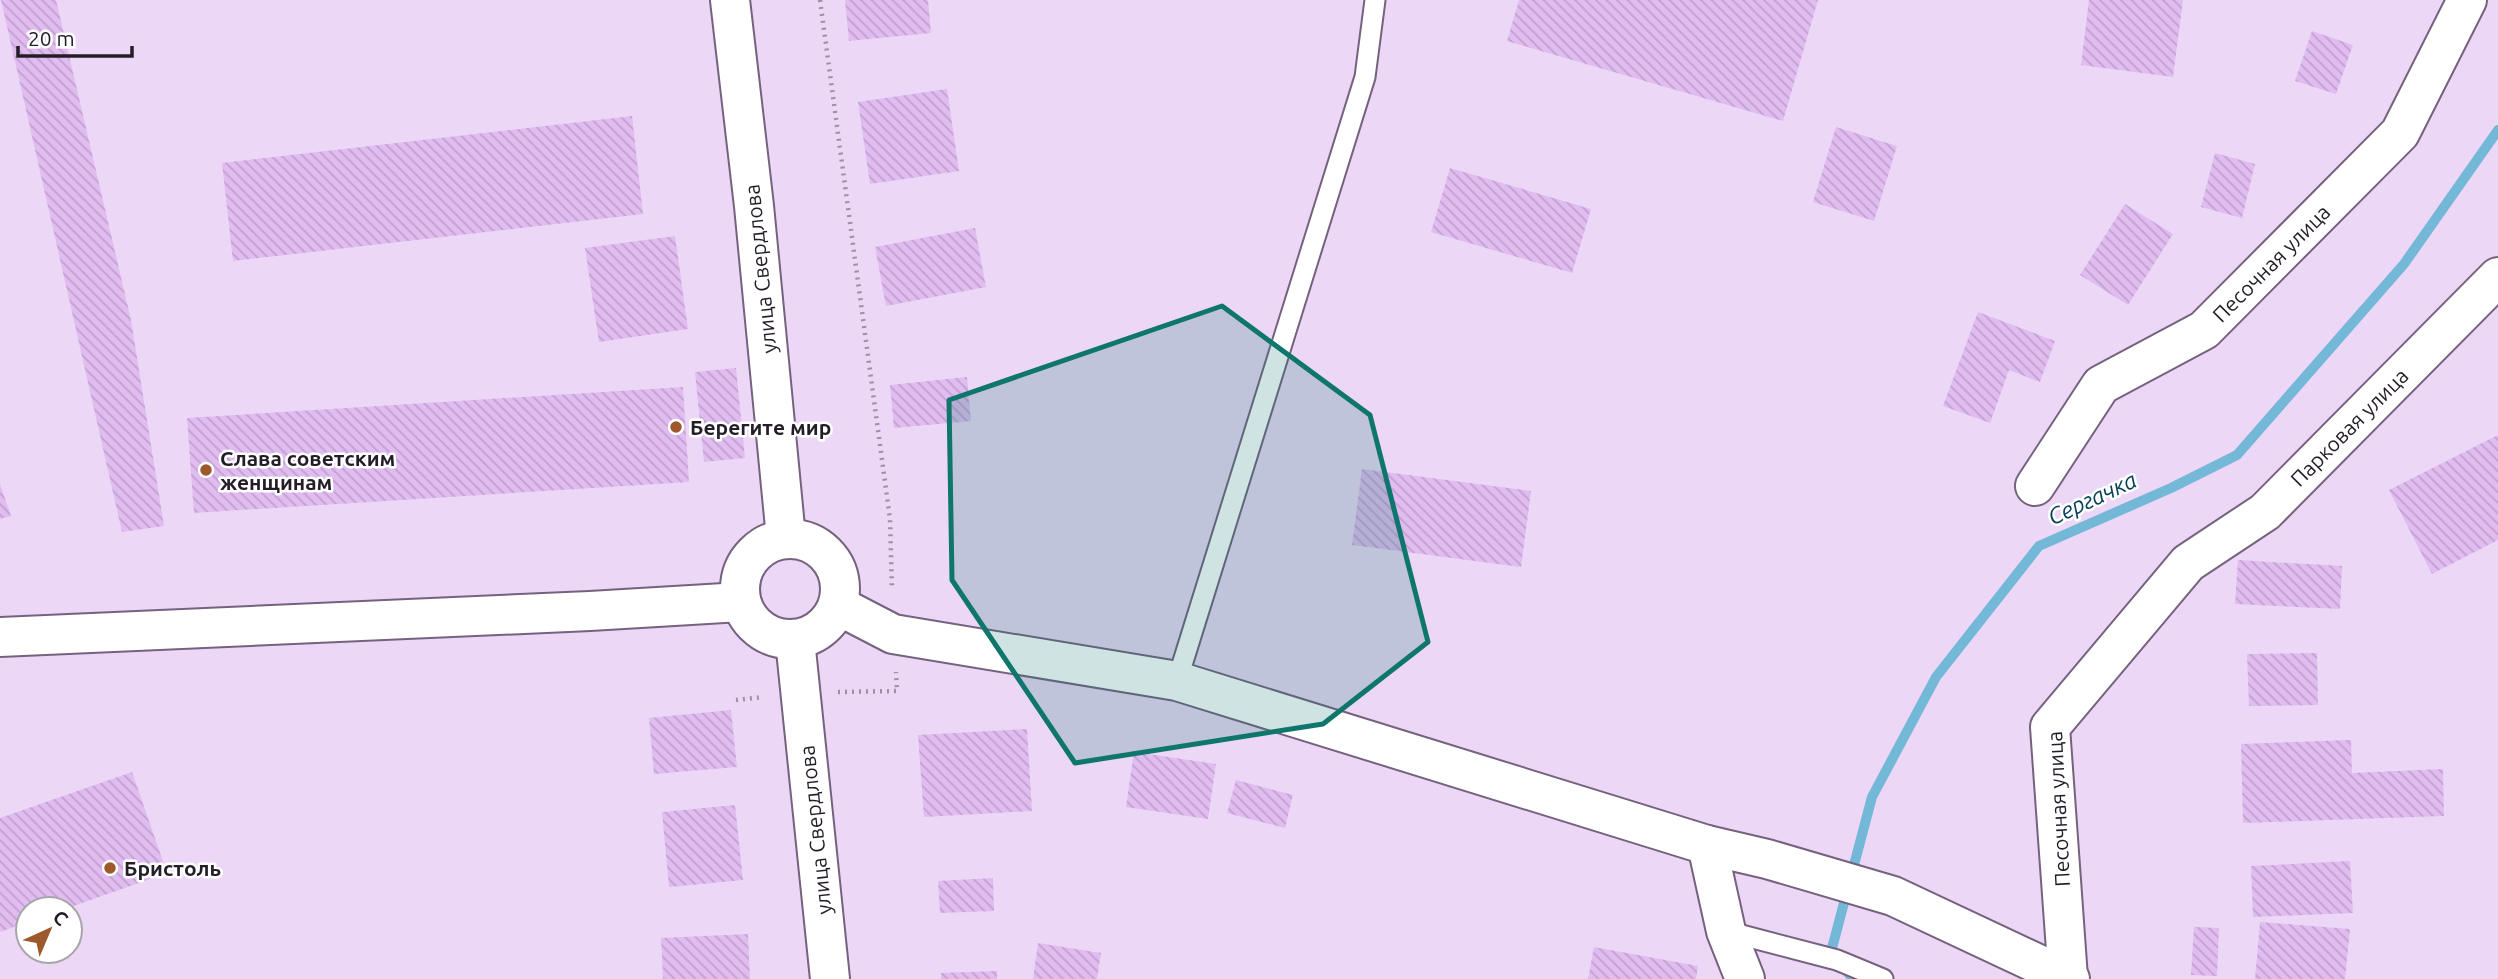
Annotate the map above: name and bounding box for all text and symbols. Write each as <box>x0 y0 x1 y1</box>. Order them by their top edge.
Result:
scale bar <box>18 14 131 58</box>
text: 20 m <box>28 26 75 50</box>
street label: улица Свердлова <box>739 183 781 355</box>
street label: Песочная улица <box>2207 199 2335 327</box>
street label: Парковая улица <box>2285 363 2413 491</box>
place label: Берегите мир <box>690 415 831 439</box>
marker: Берегите мир <box>668 419 684 435</box>
place label: Слава советским женщинам <box>220 446 395 494</box>
marker: Слава советским женщинам <box>198 462 214 478</box>
water label: Сергачка <box>2044 467 2140 529</box>
street label: Песочная улица <box>2042 731 2074 887</box>
street label: улица Свердлова <box>794 744 836 916</box>
place label: Бристоль <box>124 856 221 880</box>
marker: Бристоль <box>102 860 118 876</box>
north arrow <box>14 895 84 965</box>
text: С <box>49 906 73 930</box>

